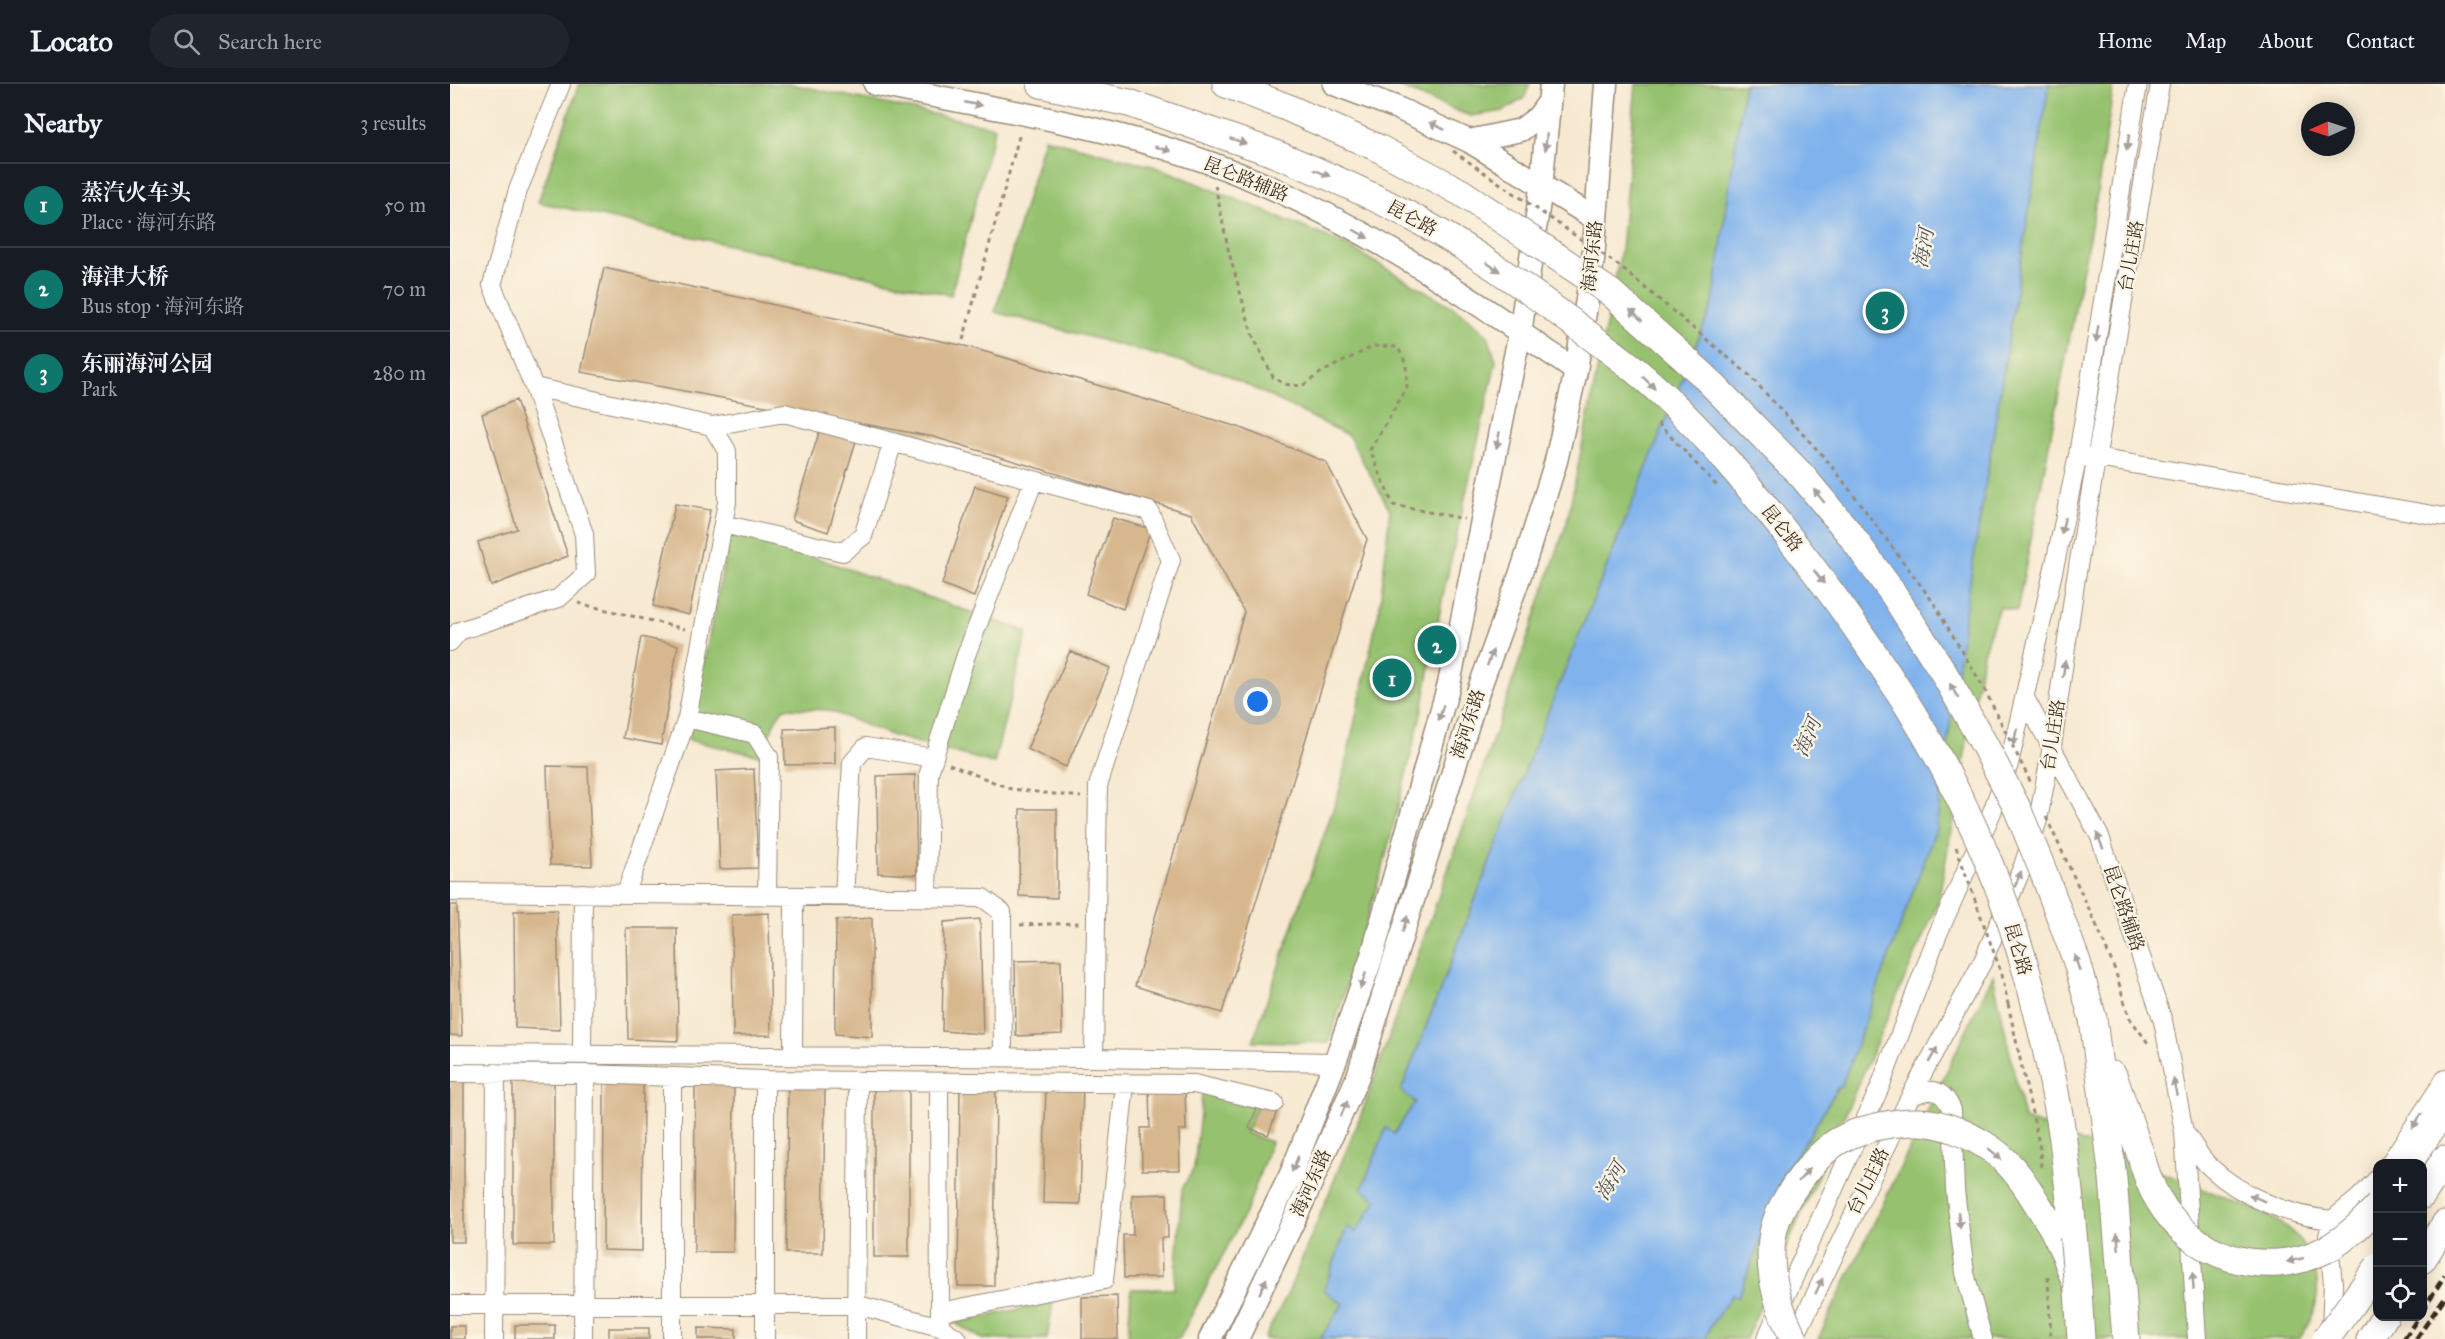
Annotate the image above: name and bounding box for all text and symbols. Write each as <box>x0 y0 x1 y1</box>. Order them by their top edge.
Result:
search box <box>149 14 569 68</box>
text: Locato <box>30 24 113 59</box>
icon: search <box>170 25 203 58</box>
text: Search here <box>218 28 322 55</box>
text: Home <box>2097 28 2152 54</box>
text: Map <box>2185 28 2226 54</box>
text: About <box>2259 28 2313 54</box>
text: Contact <box>2346 28 2415 54</box>
one-way arrow <box>964 100 983 109</box>
north arrow <box>2301 102 2355 156</box>
text: Nearby <box>24 107 102 139</box>
text: 3 results <box>360 111 426 135</box>
one-way arrow <box>1427 121 1445 131</box>
one-way arrow <box>2124 132 2133 151</box>
one-way arrow <box>1541 133 1551 152</box>
one-way arrow <box>1229 137 1247 147</box>
one-way arrow <box>1154 145 1172 154</box>
street label: 昆仑路辅路 <box>1200 152 1292 206</box>
one-way arrow <box>1314 168 1332 178</box>
text: 蒸汽火车头 <box>81 179 191 206</box>
text: 1 <box>40 193 47 217</box>
text: 50 m <box>384 193 426 217</box>
street label: 昆仑路 <box>1383 195 1441 241</box>
text: Place · 海河东路 <box>81 210 216 234</box>
street label: 海河东路 <box>1577 219 1607 293</box>
street label: 台儿庄路 <box>2114 219 2148 293</box>
water label: 海河 <box>1908 223 1939 270</box>
one-way arrow <box>1353 229 1369 240</box>
one-way arrow <box>1484 261 1500 273</box>
text: 海津大桥 <box>81 263 169 290</box>
text: 2 <box>39 277 48 301</box>
text: 70 m <box>383 277 426 301</box>
pin: 3 <box>1866 288 1904 334</box>
text: Bus stop · 海河东路 <box>81 294 244 318</box>
one-way arrow <box>1629 309 1644 322</box>
one-way arrow <box>2092 325 2101 344</box>
text: 东丽海河公园 <box>81 350 213 377</box>
text: 3 <box>40 361 48 385</box>
text: 280 m <box>373 361 426 385</box>
one-way arrow <box>1642 376 1657 390</box>
text: Park <box>81 377 117 401</box>
one-way arrow <box>1493 431 1502 450</box>
one-way arrow <box>1812 488 1825 504</box>
street label: 昆仑路 <box>1757 500 1807 556</box>
one-way arrow <box>2058 517 2068 536</box>
one-way arrow <box>1813 569 1825 584</box>
pin: 2 <box>1418 622 1456 668</box>
one-way arrow <box>1485 649 1495 667</box>
pin: 1 <box>1372 656 1412 700</box>
one-way arrow <box>2059 659 2068 678</box>
one-way arrow <box>1948 683 1959 699</box>
street label: 海河东路 <box>1446 686 1490 762</box>
your location <box>1243 687 1272 716</box>
street label: 台儿庄路 <box>2037 698 2069 772</box>
one-way arrow <box>1436 704 1445 722</box>
water label: 海河 <box>1788 711 1827 760</box>
one-way arrow <box>2010 728 2020 746</box>
one-way arrow <box>2095 831 2105 849</box>
street label: 昆仑路辅路 <box>2099 862 2149 954</box>
one-way arrow <box>2014 870 2023 888</box>
one-way arrow <box>1401 915 1410 933</box>
street label: 昆仑路 <box>2000 920 2036 978</box>
one-way arrow <box>2072 954 2082 972</box>
one-way arrow <box>1358 972 1368 990</box>
one-way arrow <box>1928 1046 1938 1063</box>
one-way arrow <box>2170 1077 2179 1096</box>
one-way arrow <box>1339 1100 1349 1118</box>
one-way arrow <box>2412 1113 2423 1129</box>
street label: 台儿庄路 <box>1842 1144 1894 1218</box>
street label: 海河东路 <box>1286 1146 1336 1220</box>
one-way arrow <box>1987 1147 2003 1160</box>
one-way arrow <box>1290 1155 1300 1173</box>
water label: 海河 <box>1589 1155 1632 1204</box>
map controls <box>2373 1159 2427 1321</box>
button: + <box>2373 1159 2427 1213</box>
one-way arrow <box>1797 1168 1810 1183</box>
one-way arrow <box>2248 1193 2265 1202</box>
one-way arrow <box>1954 1210 1963 1229</box>
button: − <box>2373 1213 2427 1267</box>
one-way arrow <box>2114 1231 2123 1250</box>
one-way arrow <box>2286 1256 2305 1266</box>
button: locate <box>2373 1267 2427 1321</box>
one-way arrow <box>2189 1271 2198 1290</box>
one-way arrow <box>1815 1277 1824 1294</box>
one-way arrow <box>1258 1278 1267 1295</box>

